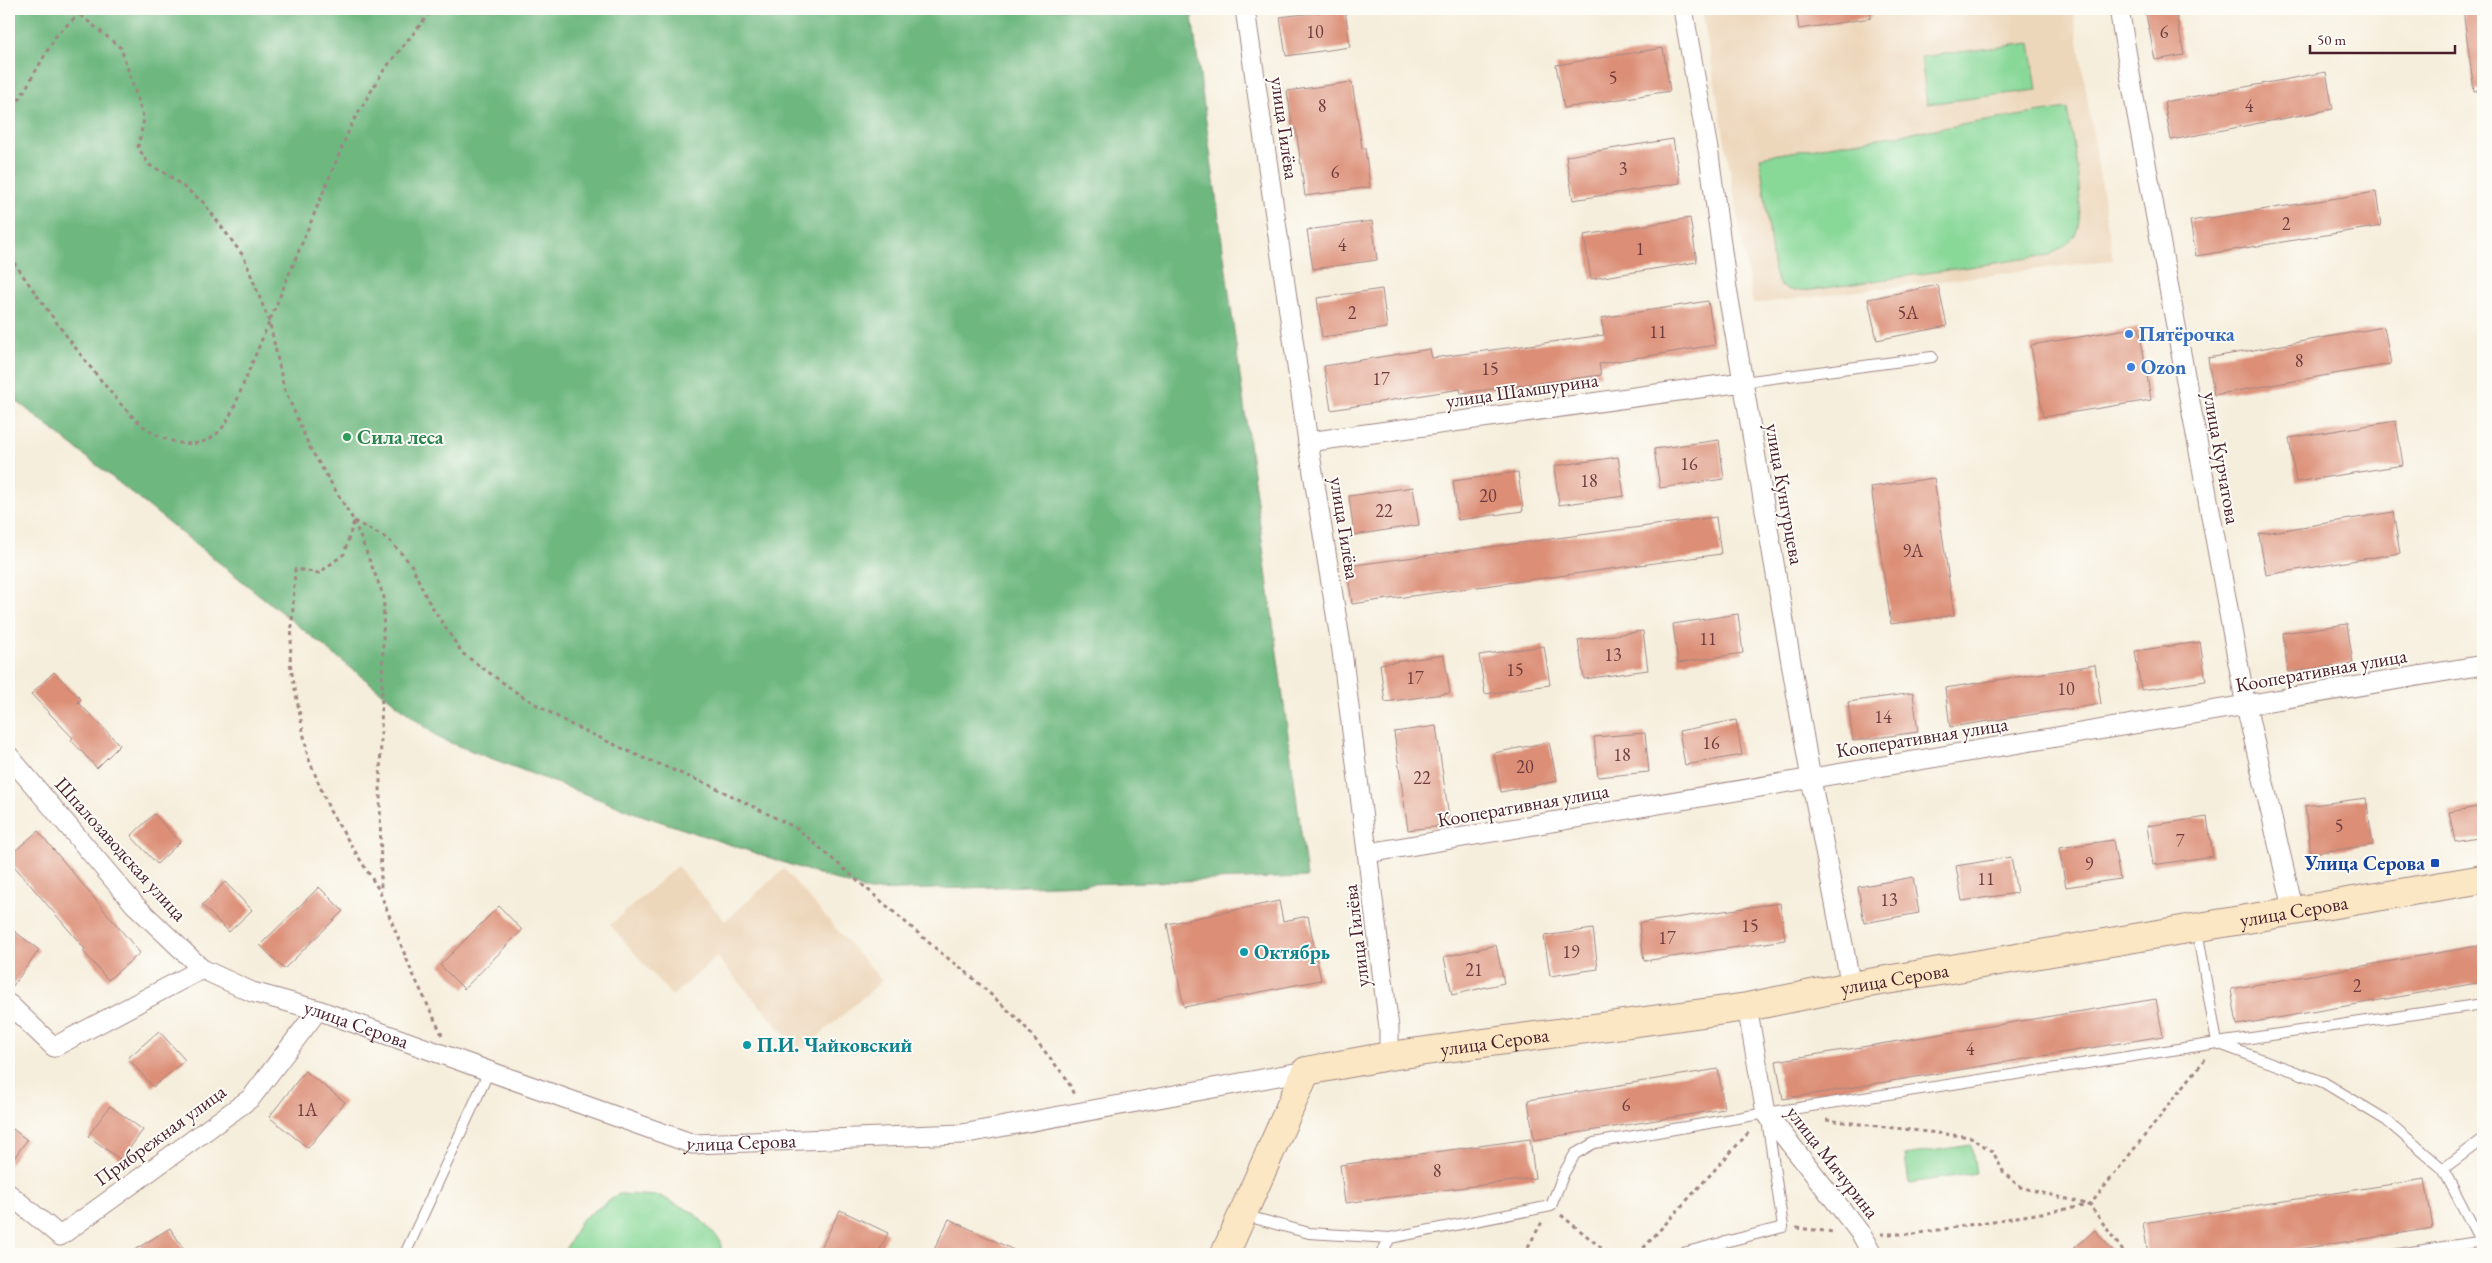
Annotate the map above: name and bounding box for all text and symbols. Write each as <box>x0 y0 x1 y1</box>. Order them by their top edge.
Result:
house number: 10 <box>1306 20 1324 43</box>
house number: 6 <box>2160 20 2169 43</box>
scale bar <box>2310 22 2454 54</box>
text: 50 m <box>2317 30 2346 49</box>
house number: 5 <box>1609 66 1617 89</box>
street label: улица Гилёва <box>1265 75 1305 181</box>
house number: 8 <box>1318 94 1326 117</box>
house number: 4 <box>2245 94 2254 117</box>
house number: 3 <box>1619 157 1627 180</box>
house number: 6 <box>1331 160 1340 183</box>
house number: 2 <box>2282 212 2291 235</box>
house number: 4 <box>1338 233 1347 256</box>
house number: 1 <box>1636 237 1644 260</box>
house number: 2 <box>1348 301 1357 324</box>
house number: 5А <box>1897 301 1919 324</box>
house number: 11 <box>1649 320 1667 343</box>
place label: Пятёрочка <box>2139 321 2235 347</box>
marker: Пятёрочка <box>2123 328 2135 340</box>
house number: 8 <box>2295 349 2303 372</box>
place label: Ozon <box>2141 354 2186 380</box>
house number: 15 <box>1481 357 1499 380</box>
marker: Ozon <box>2125 361 2137 373</box>
street label: улица Шамшурина <box>1444 366 1600 414</box>
house number: 17 <box>1372 367 1390 390</box>
street label: улица Курчатова <box>2198 390 2246 526</box>
street label: улица Кунгурцева <box>1760 421 1810 567</box>
place label: Сила леса <box>357 424 444 450</box>
marker: Сила леса <box>341 431 353 443</box>
house number: 16 <box>1680 452 1698 475</box>
house number: 18 <box>1580 469 1598 492</box>
street label: улица Гилёва <box>1324 475 1366 581</box>
house number: 20 <box>1479 484 1497 507</box>
house number: 22 <box>1375 499 1393 522</box>
house number: 9А <box>1902 539 1924 562</box>
house number: 11 <box>1699 627 1717 650</box>
street label: Кооперативная улица <box>2233 642 2409 698</box>
house number: 13 <box>1604 643 1622 666</box>
house number: 15 <box>1506 658 1524 681</box>
house number: 17 <box>1406 666 1424 689</box>
house number: 10 <box>2057 677 2075 700</box>
house number: 14 <box>1874 705 1892 728</box>
street label: Кооперативная улица <box>1834 711 2010 763</box>
house number: 16 <box>1702 731 1720 754</box>
house number: 18 <box>1613 743 1631 766</box>
house number: 20 <box>1516 755 1534 778</box>
house number: 22 <box>1413 766 1431 789</box>
street label: Шпалозаводская улица <box>49 771 193 927</box>
street label: Кооперативная улица <box>1435 777 1611 833</box>
house number: 5 <box>2335 814 2343 837</box>
house number: 7 <box>2176 829 2185 852</box>
place label: Улица Серова <box>2304 850 2425 876</box>
house number: 9 <box>2085 852 2094 875</box>
marker: Улица Серова <box>2429 857 2441 869</box>
house number: 11 <box>1977 867 1995 890</box>
street label: улица Гилёва <box>1337 883 1375 989</box>
house number: 13 <box>1880 888 1898 911</box>
street label: улица Серова <box>2238 889 2350 933</box>
house number: 15 <box>1741 914 1759 937</box>
house number: 17 <box>1658 926 1676 949</box>
place label: Октябрь <box>1254 939 1330 965</box>
house number: 19 <box>1562 940 1580 963</box>
marker: Октябрь <box>1238 946 1250 958</box>
street label: улица Серова <box>1838 957 1951 1001</box>
house number: 21 <box>1465 958 1483 981</box>
house number: 2 <box>2353 974 2362 997</box>
street label: улица Серова <box>301 994 412 1054</box>
street label: улица Серова <box>1439 1021 1551 1062</box>
place label: П.И. Чайковский <box>757 1032 912 1058</box>
house number: 4 <box>1966 1037 1975 1060</box>
marker: П.И. Чайковский <box>741 1039 753 1051</box>
street label: Прибрежная улица <box>89 1078 231 1192</box>
house number: 6 <box>1622 1093 1631 1116</box>
house number: 1А <box>296 1098 318 1121</box>
street label: улица Мичурина <box>1781 1100 1885 1224</box>
street label: улица Серова <box>683 1127 797 1157</box>
house number: 8 <box>1433 1159 1441 1182</box>

